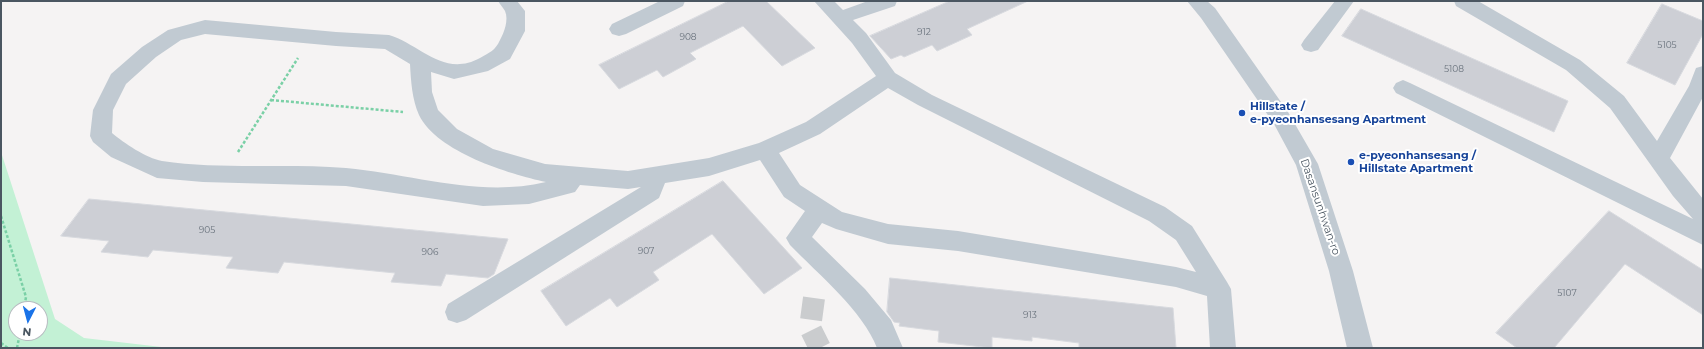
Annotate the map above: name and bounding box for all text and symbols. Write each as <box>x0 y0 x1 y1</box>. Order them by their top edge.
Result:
house number: 912 <box>917 27 931 37</box>
house number: 908 <box>679 32 697 42</box>
house number: 5105 <box>1657 40 1677 50</box>
house number: 5108 <box>1444 64 1464 74</box>
place label: Hillstate / e-pyeonhansesang Apartment <box>1250 100 1426 126</box>
marker: Hillstate / e-pyeonhansesang Apartment <box>1237 108 1247 118</box>
place label: e-pyeonhansesang / Hillstate Apartment <box>1359 149 1476 175</box>
street label: Dasansunhwan-ro <box>1297 157 1343 257</box>
marker: e-pyeonhansesang / Hillstate Apartment <box>1346 157 1356 167</box>
house number: 905 <box>199 225 215 235</box>
house number: 907 <box>638 246 654 256</box>
house number: 906 <box>422 247 438 257</box>
house number: 5107 <box>1557 288 1577 298</box>
north arrow <box>8 301 48 341</box>
house number: 913 <box>1023 310 1037 320</box>
text: N <box>22 325 32 339</box>

